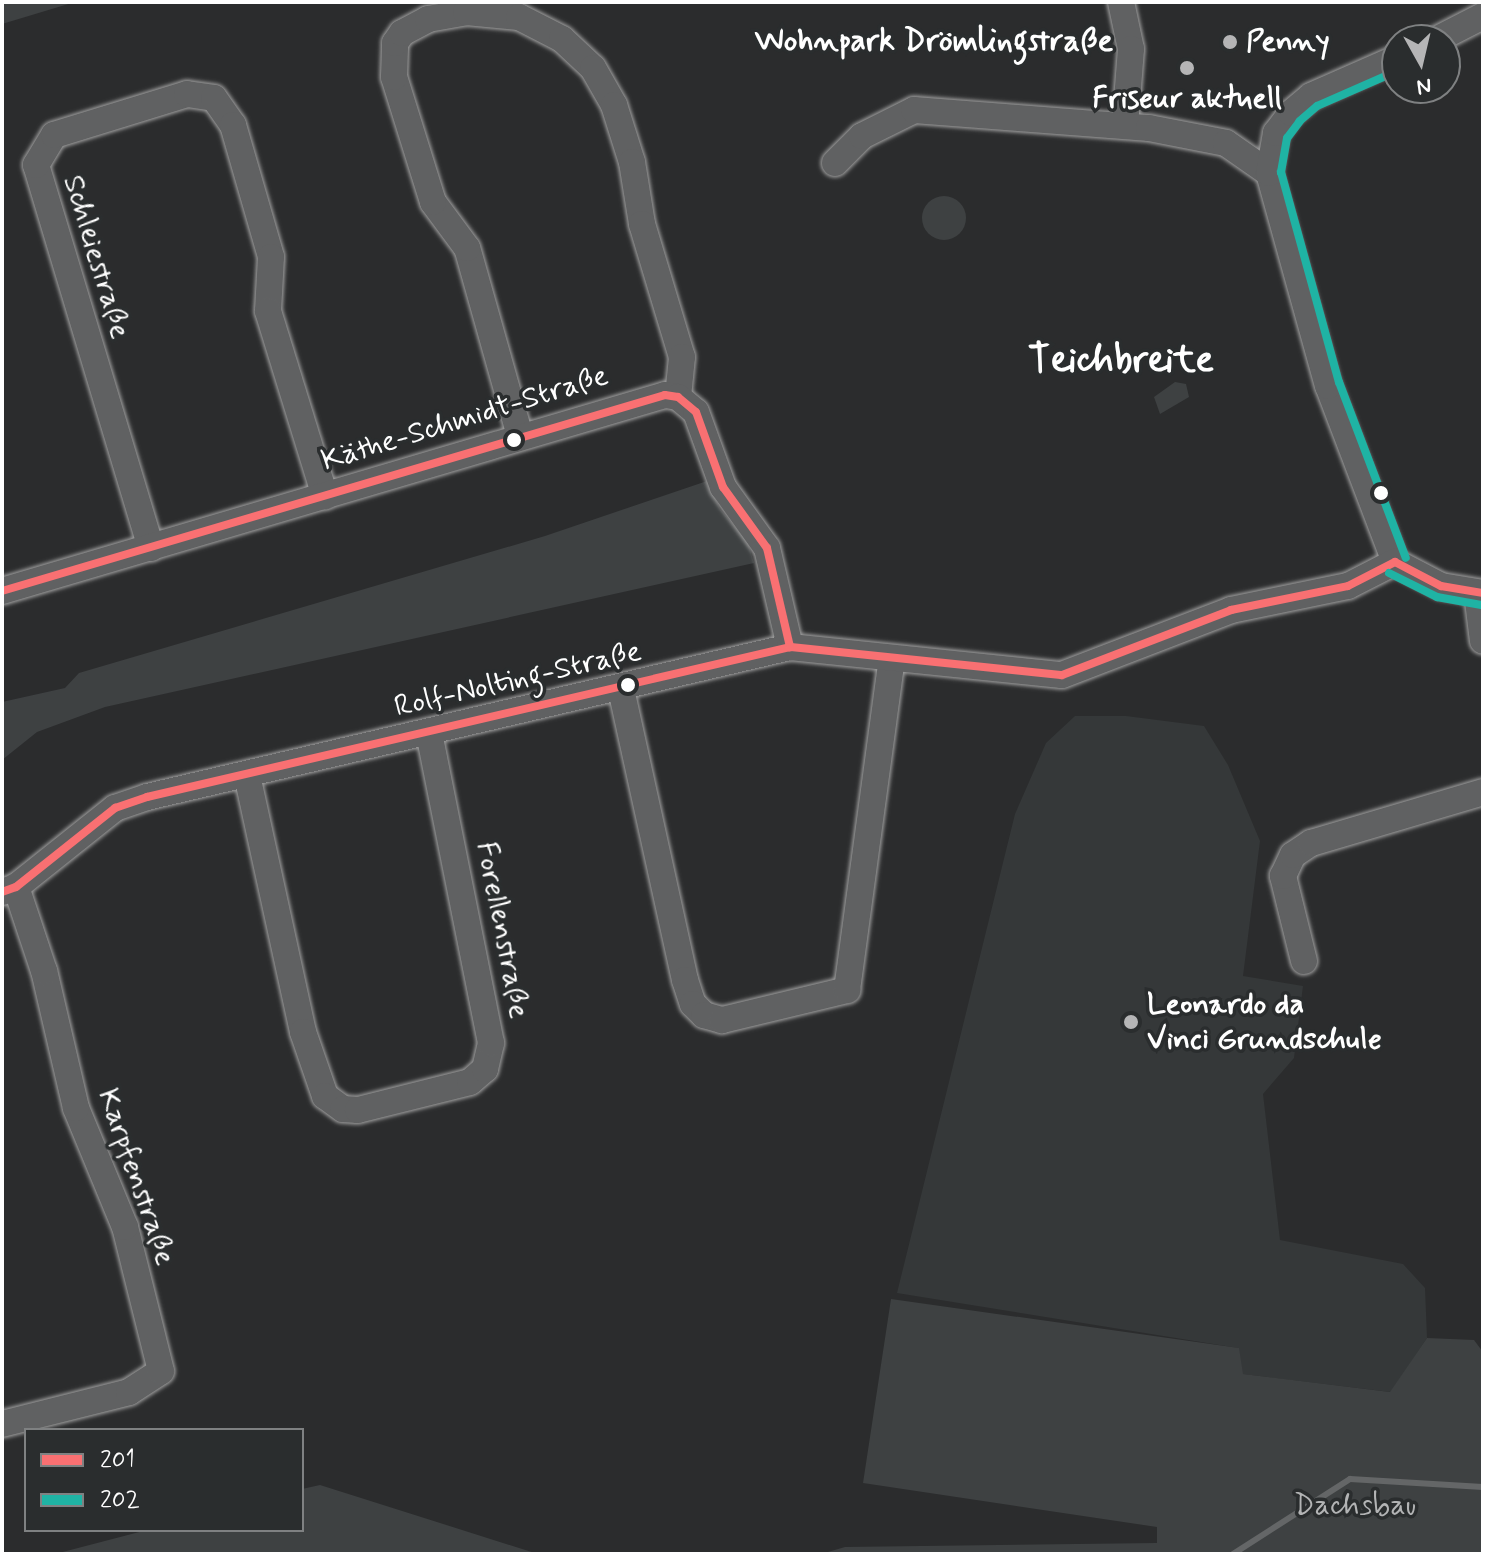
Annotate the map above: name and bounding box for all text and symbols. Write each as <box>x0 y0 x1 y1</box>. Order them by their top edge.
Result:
district label: Wohnpark Drömlingstraße <box>755 22 1113 60</box>
place label: Penny <box>1246 24 1330 60</box>
north arrow <box>1381 24 1461 104</box>
marker: Penny <box>1221 33 1239 51</box>
marker: Friseur aktuell <box>1178 59 1196 77</box>
text: N <box>1415 71 1433 101</box>
place label: Friseur aktuell <box>1093 81 1281 117</box>
street label: Schleiestraße <box>54 171 138 343</box>
district label: Teichbreite <box>1028 338 1214 384</box>
street label: Käthe-Schmidt-Straße <box>317 358 613 480</box>
unlabelled marker <box>506 432 522 448</box>
unlabelled marker <box>1373 485 1389 501</box>
street label: Rolf-Nolting-Straße <box>391 634 645 726</box>
unlabelled marker <box>620 677 636 693</box>
street label: Forellenstraße <box>467 839 537 1021</box>
place label: Leonardo da Vinci Grundschule <box>1147 987 1380 1058</box>
marker: Leonardo da Vinci Grundschule <box>1122 1013 1140 1031</box>
street label: Karpfenstraße <box>89 1084 183 1270</box>
legend <box>24 1428 304 1532</box>
text: 201 <box>100 1445 135 1476</box>
text: 202 <box>100 1485 140 1516</box>
park label: Dachsbau <box>1294 1488 1416 1524</box>

